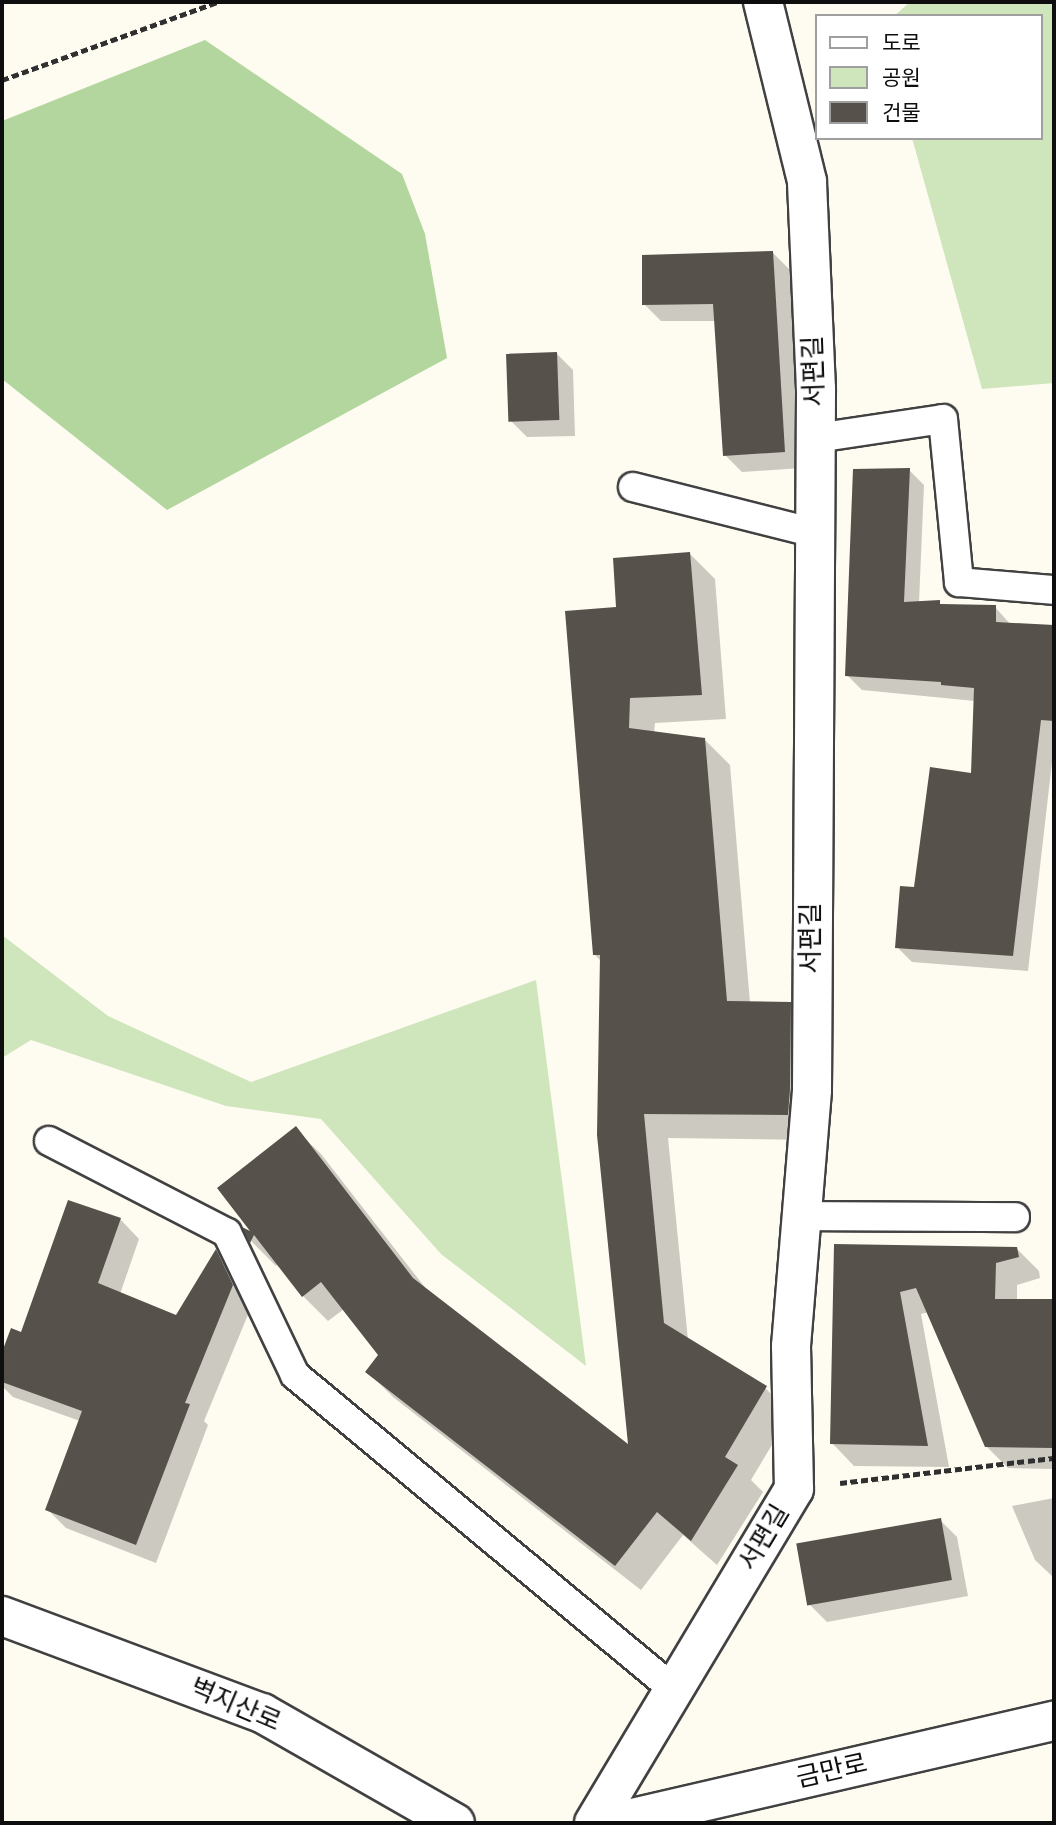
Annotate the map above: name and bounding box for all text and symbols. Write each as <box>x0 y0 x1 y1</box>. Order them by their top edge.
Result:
legend <box>814 14 1042 140</box>
text: 도로 <box>882 28 921 60</box>
text: 공원 <box>882 63 921 95</box>
text: 건물 <box>882 98 921 130</box>
street label: 서편길 <box>798 335 832 407</box>
street label: 서편길 <box>796 902 828 974</box>
street label: 서편길 <box>733 1499 797 1577</box>
street label: 벽지산로 <box>185 1673 285 1739</box>
street label: 금만로 <box>794 1749 870 1795</box>

